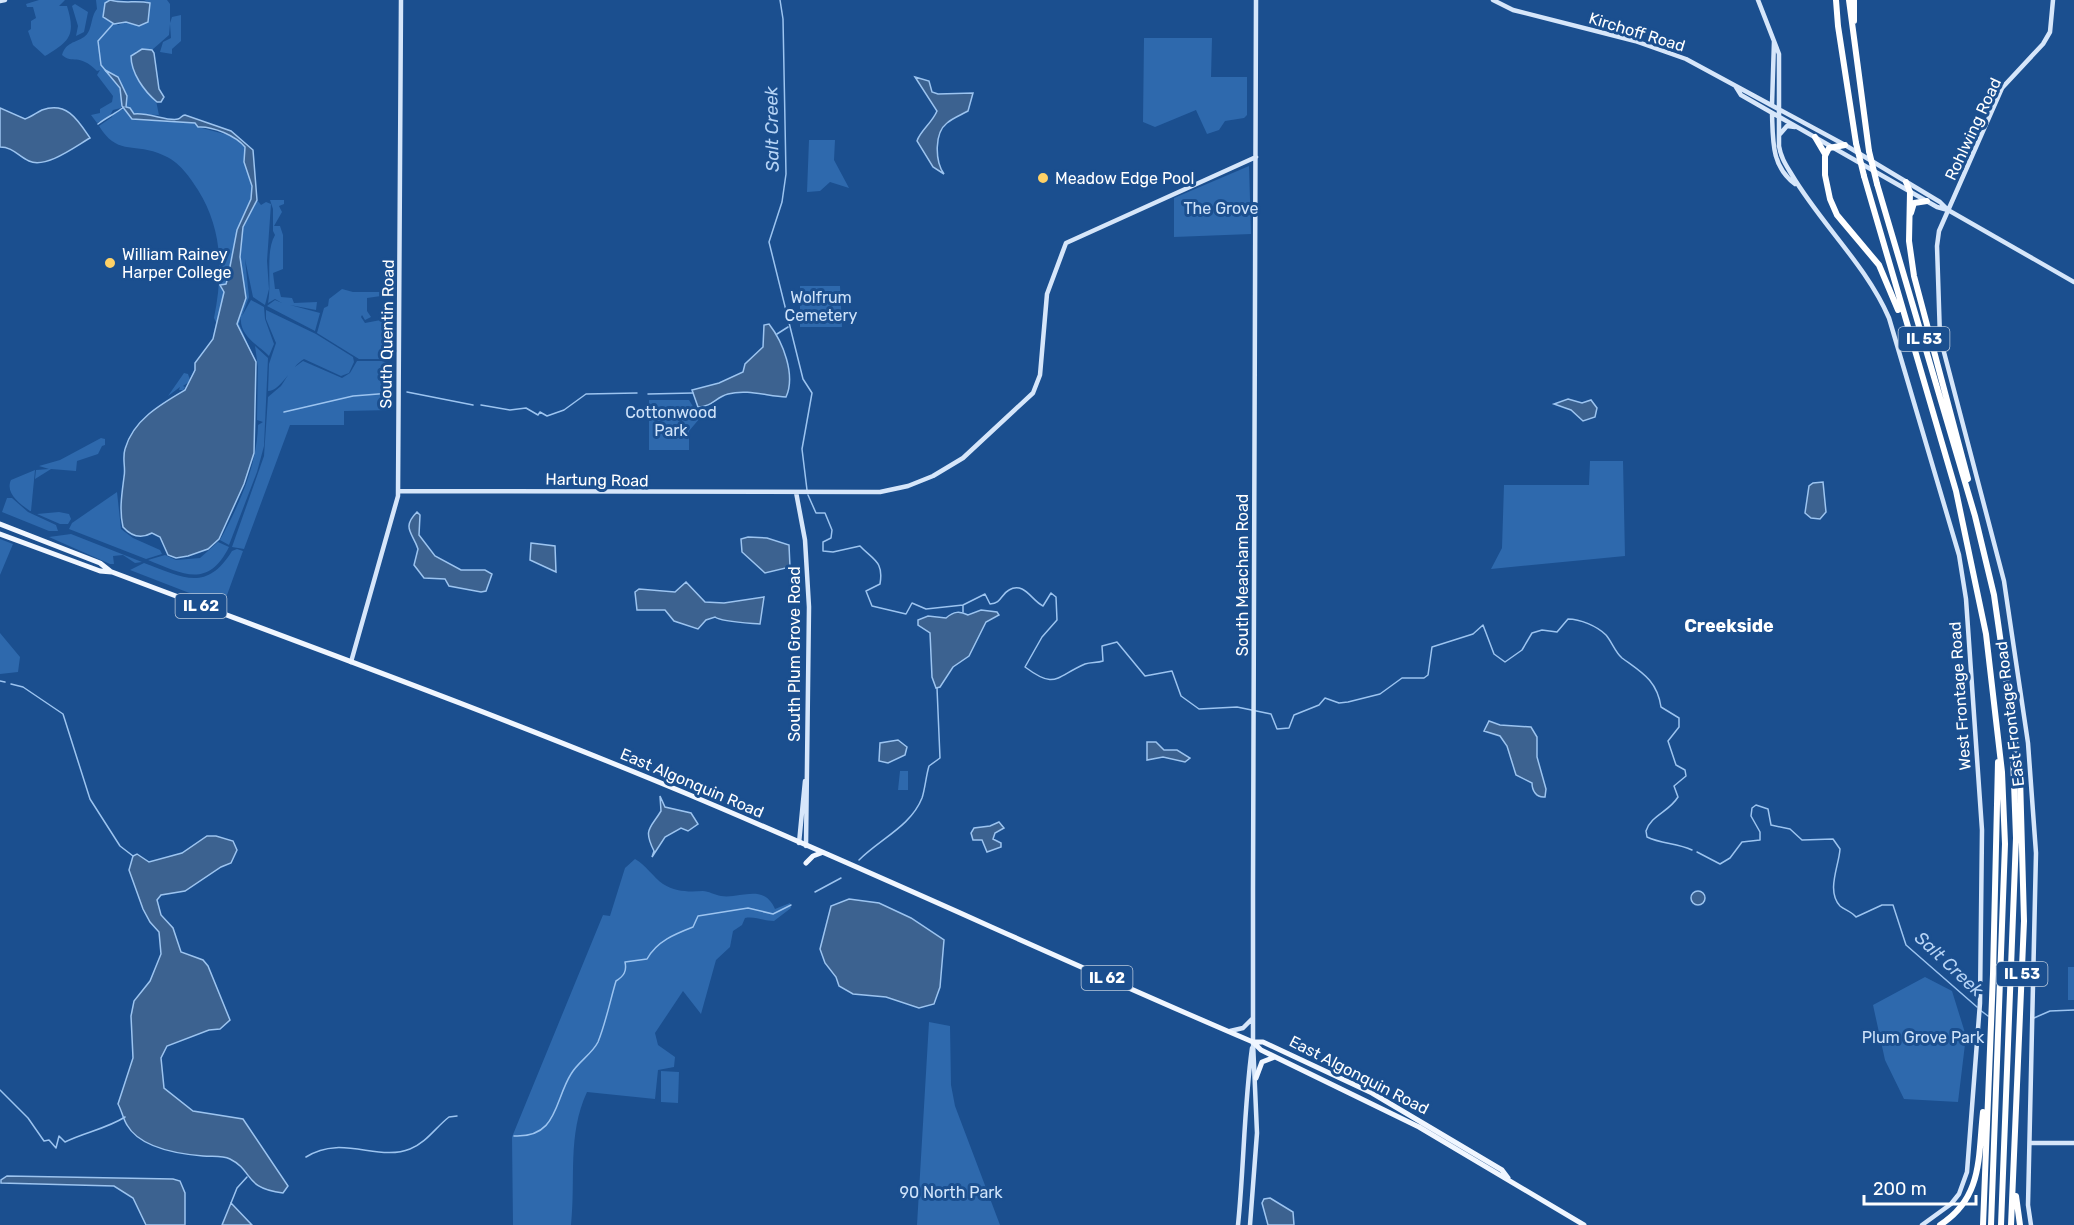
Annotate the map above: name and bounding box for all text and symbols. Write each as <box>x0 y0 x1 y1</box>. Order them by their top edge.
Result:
street label: Kirchoff Road <box>1587 8 1687 56</box>
street label: Rohlwing Road <box>1941 75 2005 183</box>
water label: Salt Creek <box>760 85 784 172</box>
place label: Meadow Edge Pool <box>1055 169 1194 188</box>
marker: Meadow Edge Pool <box>1036 171 1050 185</box>
park label: The Grove <box>1184 199 1258 218</box>
place label: William Rainey Harper College <box>122 245 232 282</box>
marker: William Rainey Harper College <box>103 256 117 270</box>
street label: South Quentin Road <box>376 259 398 409</box>
park label: Wolfrum Cemetery <box>785 288 858 325</box>
road number: IL 53 <box>1898 327 1950 351</box>
park label: Cottonwood Park <box>625 403 717 440</box>
street label: Hartung Road <box>545 470 649 490</box>
street label: South Meacham Road <box>1233 494 1252 656</box>
street label: South Plum Grove Road <box>785 566 804 742</box>
road number: IL 62 <box>176 594 226 618</box>
district label: Creekside <box>1684 615 1774 637</box>
street label: West Frontage Road <box>1945 621 1975 771</box>
street label: East Frontage Road <box>1992 640 2028 788</box>
street label: East Algonquin Road <box>617 744 767 822</box>
water label: Salt Creek <box>1910 927 1988 1002</box>
road number: IL 53 <box>1996 962 2048 986</box>
road number: IL 62 <box>1082 966 1132 990</box>
park label: Plum Grove Park <box>1862 1028 1985 1047</box>
street label: East Algonquin Road <box>1286 1032 1432 1118</box>
scale bar <box>1864 1168 1976 1206</box>
text: 200 m <box>1873 1178 1927 1200</box>
park label: 90 North Park <box>899 1183 1003 1202</box>

